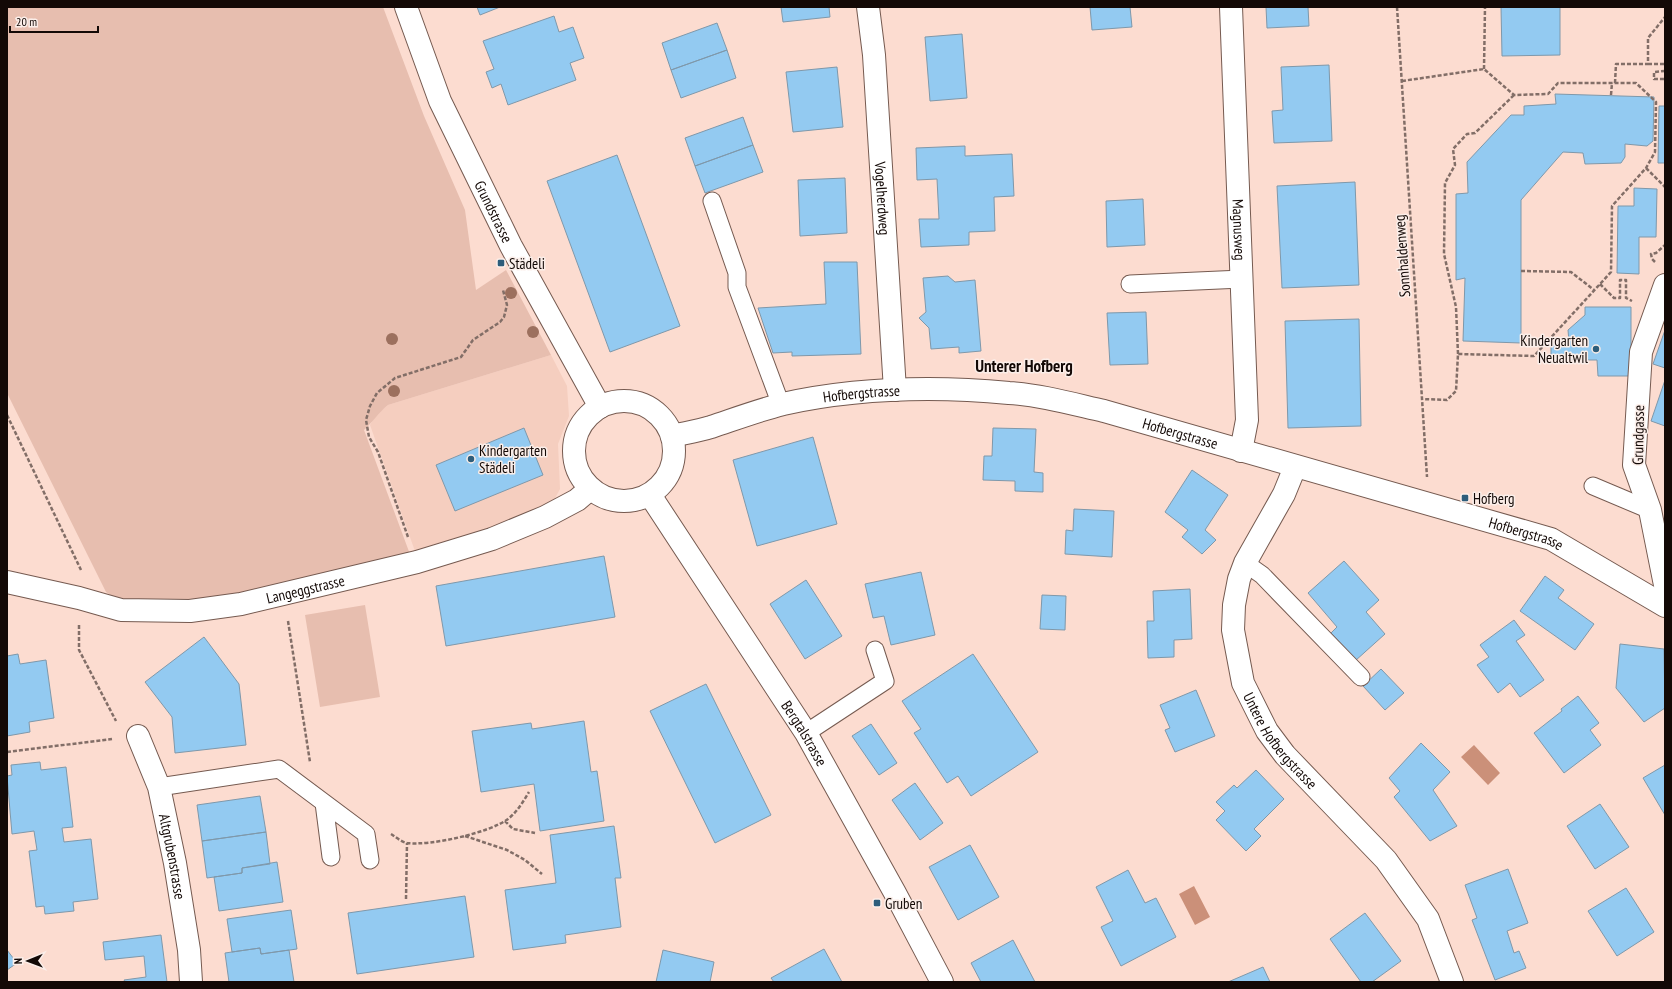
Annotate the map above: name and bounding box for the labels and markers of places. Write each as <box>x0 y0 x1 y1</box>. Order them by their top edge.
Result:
place label: Städeli <box>509 254 545 273</box>
marker: Städeli <box>496 258 506 268</box>
place label: Kindergarten Neualtwil <box>1520 331 1589 367</box>
marker: Kindergarten Neualtwil <box>1591 344 1601 354</box>
place label: Kindergarten Städeli <box>479 441 547 477</box>
marker: Kindergarten Städeli <box>466 454 476 464</box>
place label: Hofberg <box>1473 489 1515 508</box>
marker: Hofberg <box>1460 493 1470 503</box>
place label: Gruben <box>885 894 922 913</box>
marker: Gruben <box>872 898 882 908</box>

